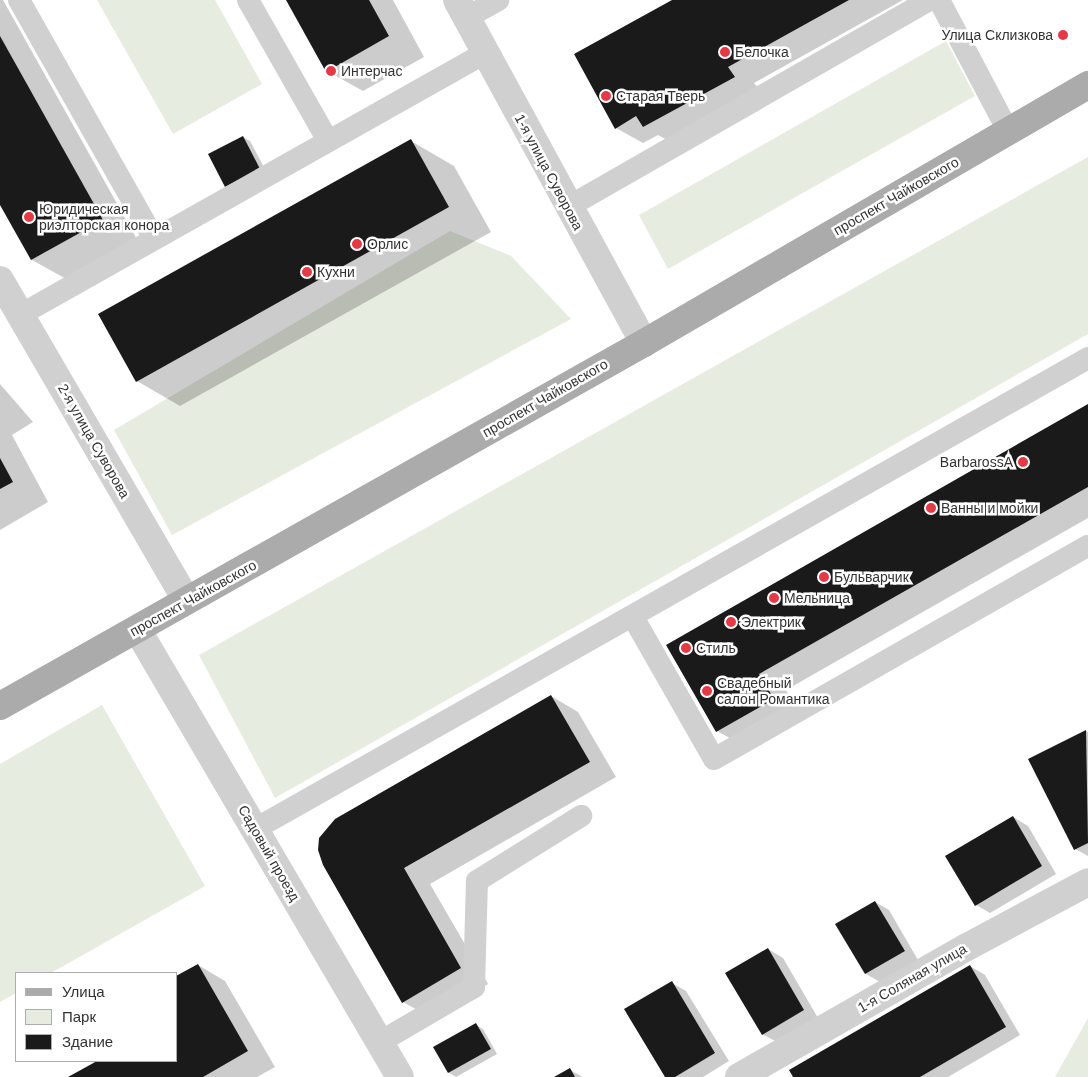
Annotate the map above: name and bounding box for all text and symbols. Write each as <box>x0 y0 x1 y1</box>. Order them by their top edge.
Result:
place label: Улица Склизкова <box>941 27 1053 43</box>
marker: Улица Склизкова <box>1057 29 1069 41</box>
place label: Белочка <box>735 44 789 60</box>
marker: Белочка <box>719 46 731 58</box>
place label: Интерчас <box>341 63 402 79</box>
marker: Интерчас <box>325 65 337 77</box>
place label: Старая Тверь <box>616 88 705 104</box>
marker: Старая Тверь <box>600 90 612 102</box>
street label: 1-я улица Суворова <box>511 111 587 233</box>
street label: проспект Чайковского <box>830 153 962 239</box>
place label: Юридическая риэлторская конора <box>39 201 169 233</box>
marker: Юридическая риэлторская конора <box>23 211 35 223</box>
place label: Орлис <box>367 236 408 252</box>
marker: Орлис <box>351 238 363 250</box>
place label: Кухни <box>317 264 355 280</box>
marker: Кухни <box>301 266 313 278</box>
street label: проспект Чайковского <box>479 355 611 441</box>
street label: 2-я улица Суворова <box>54 381 134 501</box>
place label: BarbarossA <box>940 454 1013 470</box>
marker: BarbarossA <box>1017 456 1029 468</box>
place label: Ванны и мойки <box>941 500 1038 516</box>
marker: Ванны и мойки <box>925 502 937 514</box>
street label: проспект Чайковского <box>127 556 259 640</box>
place label: Бульварчик <box>834 569 909 585</box>
marker: Бульварчик <box>818 571 830 583</box>
place label: Мельница <box>784 590 850 606</box>
marker: Мельница <box>768 592 780 604</box>
place label: Электрик <box>741 614 801 630</box>
marker: Электрик <box>725 616 737 628</box>
place label: Стиль <box>696 640 736 656</box>
marker: Стиль <box>680 642 692 654</box>
place label: Свадебный салон Романтика <box>717 675 830 708</box>
marker: Свадебный салон Романтика <box>701 685 713 697</box>
street label: Садовый проезд <box>235 802 303 904</box>
street label: 1-я Соляная улица <box>855 940 969 1016</box>
legend <box>15 972 178 1062</box>
text: Улица <box>62 983 105 1000</box>
text: Парк <box>62 1008 96 1025</box>
text: Здание <box>62 1033 113 1050</box>

